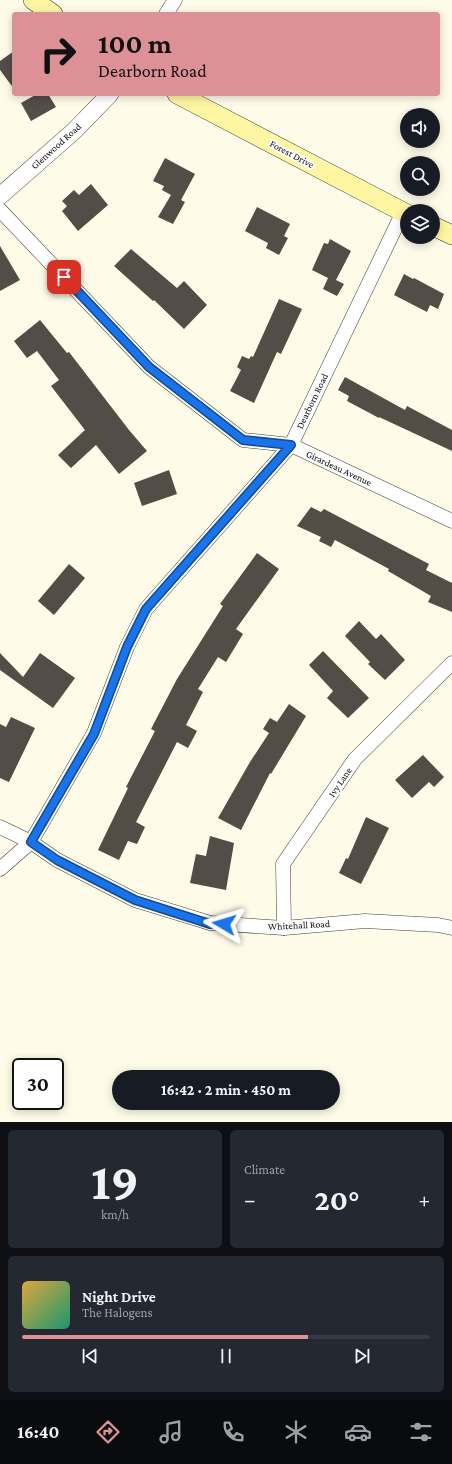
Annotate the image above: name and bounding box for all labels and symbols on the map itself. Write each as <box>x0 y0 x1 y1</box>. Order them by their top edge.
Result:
street label: Glenwood Road <box>29 120 84 171</box>
street label: Forest Drive <box>268 138 316 170</box>
pin <box>47 260 81 294</box>
street label: Dearborn Road <box>294 371 330 431</box>
street label: Girardeau Avenue <box>304 448 374 488</box>
street label: Ivy Lane <box>326 764 354 799</box>
position arrow <box>203 903 245 945</box>
street label: Whitehall Road <box>268 918 331 932</box>
speed limit sign: 30 <box>12 1058 64 1110</box>

